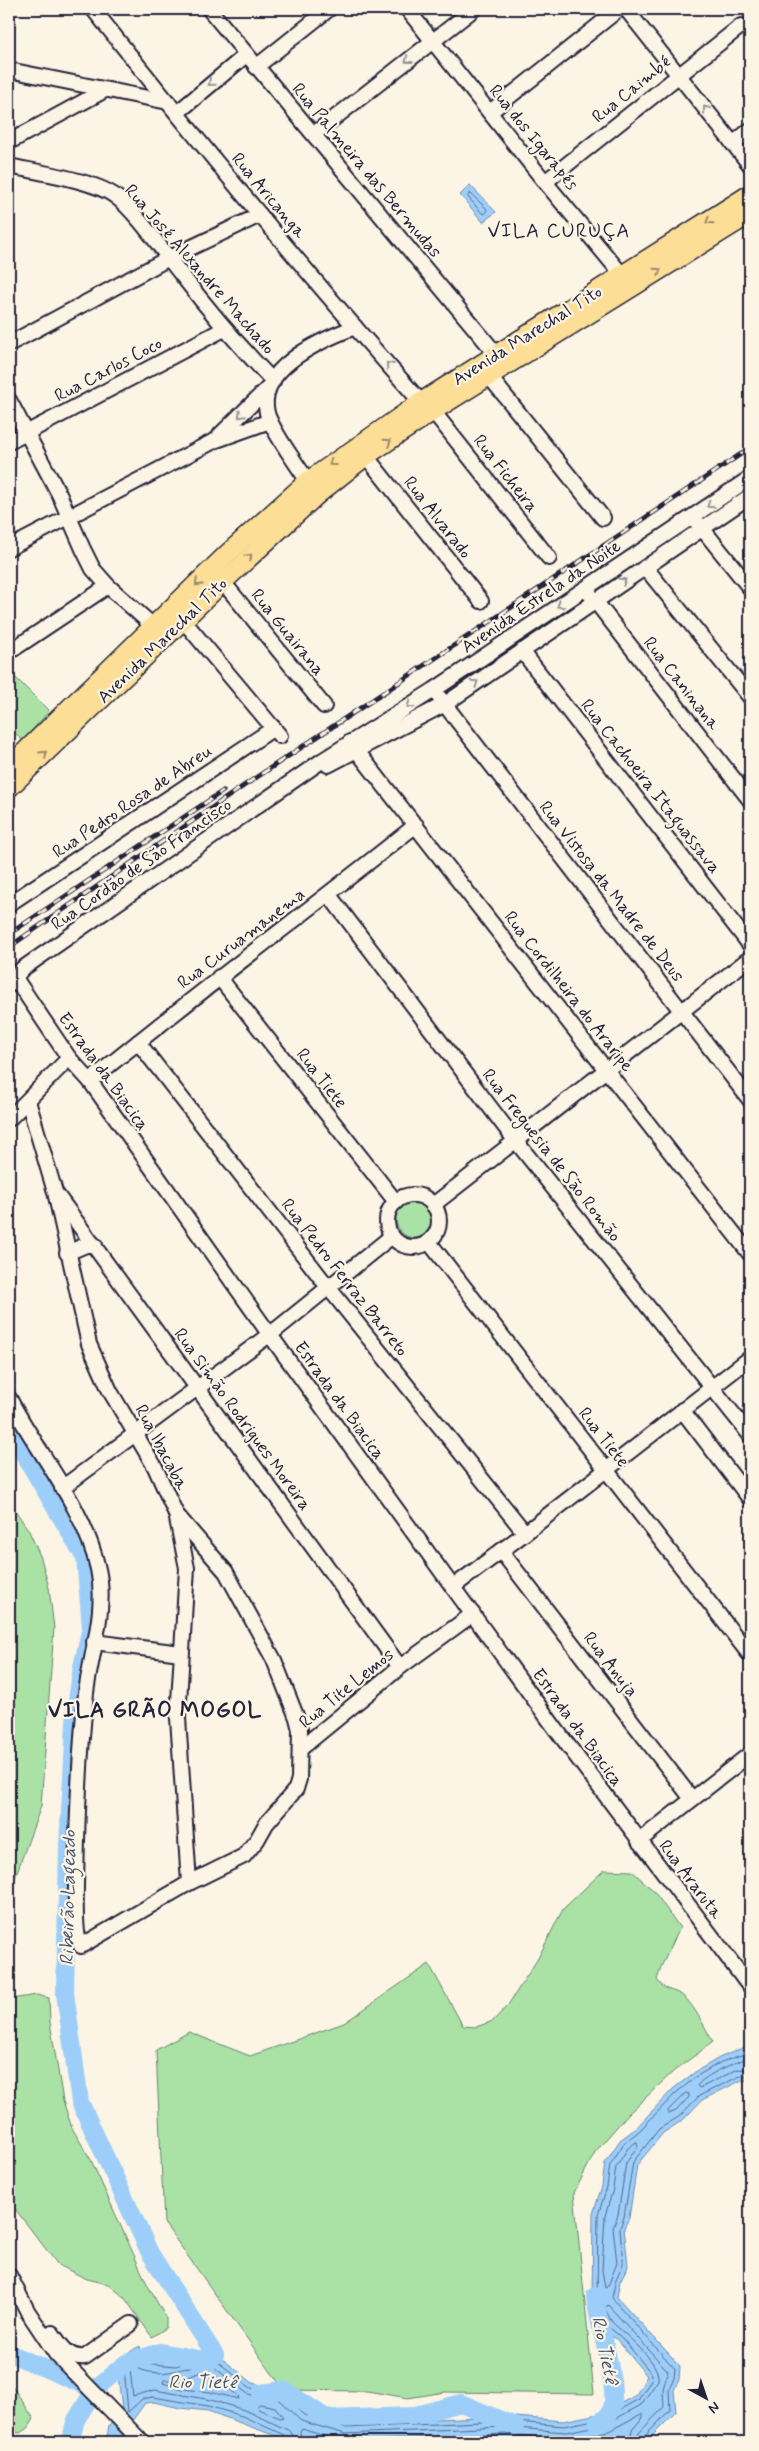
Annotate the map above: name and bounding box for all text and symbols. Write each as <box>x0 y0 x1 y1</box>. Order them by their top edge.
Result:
street label: Rua Caimbé <box>587 51 676 129</box>
one-way arrow <box>405 55 414 63</box>
one-way arrow <box>208 78 217 86</box>
street label: Rua Palmeira das Bermudas <box>286 78 447 263</box>
street label: Rua dos Igarapés <box>482 80 583 196</box>
one-way arrow <box>703 106 712 115</box>
street label: Rua Aricanga <box>225 148 311 244</box>
street label: Rua José Alexandre Machado <box>119 179 280 360</box>
one-way arrow <box>706 214 715 224</box>
district label: VILA CURUÇA <box>488 218 630 245</box>
one-way arrow <box>653 268 662 277</box>
street label: Avenida Marechal Tito <box>448 280 607 392</box>
street label: Rua Carlos Coco <box>51 331 166 408</box>
one-way arrow <box>386 362 395 371</box>
one-way arrow <box>238 409 247 418</box>
street label: Rua Ficheira <box>467 430 543 518</box>
one-way arrow <box>382 439 391 448</box>
one-way arrow <box>329 458 338 466</box>
street label: Rua Alvarado <box>397 471 477 564</box>
one-way arrow <box>706 499 715 508</box>
street label: Avenida Estrela da Noite <box>457 534 626 659</box>
one-way arrow <box>244 554 253 563</box>
street label: Avenida Marechal Tito <box>93 572 233 709</box>
one-way arrow <box>194 577 203 586</box>
one-way arrow <box>618 578 627 588</box>
street label: Rua Guairana <box>245 584 330 681</box>
one-way arrow <box>557 599 566 608</box>
street label: Rua Caninana <box>637 632 725 735</box>
one-way arrow <box>469 680 479 689</box>
street label: Rua Cachoeira Itaguassava <box>573 694 726 880</box>
one-way arrow <box>407 698 416 708</box>
street label: Rua Pedro Rosa de Abreu <box>48 739 217 864</box>
one-way arrow <box>38 751 47 760</box>
street label: Rua Cordão de São Francisco <box>46 793 237 936</box>
street label: Rua Vistosa da Madre de Deus <box>533 796 689 987</box>
street label: Rua Curuamanema <box>173 883 310 995</box>
street label: Rua Cordilheira do Araripe <box>498 906 639 1077</box>
street label: Estrada da Biacica <box>52 1008 154 1136</box>
street label: Rua Tiete <box>290 1044 352 1114</box>
street label: Rua Freguesia de São Romão <box>475 1064 626 1248</box>
street label: Rua Pedro Ferraz Barreto <box>275 1194 413 1361</box>
street label: Rua Simão Rodrigues Moreira <box>168 1324 316 1516</box>
street label: Estrada da Biacica <box>288 1337 390 1465</box>
street label: Rua Ibacaba <box>129 1401 194 1494</box>
street label: Rua Tiete <box>572 1403 634 1473</box>
street label: Rua Anuja <box>577 1627 643 1702</box>
street label: Rua Tite Lemos <box>294 1643 399 1734</box>
street label: Estrada da Biacica <box>526 1664 628 1792</box>
district label: VILA GRÃO MOGOL <box>48 1697 262 1725</box>
water label: Ribeirão Lageado <box>55 1829 84 1966</box>
street label: Rua Araruta <box>653 1835 728 1924</box>
water label: Rio Tietê <box>585 2314 624 2389</box>
water label: Rio Tietê <box>168 2370 240 2395</box>
north arrow <box>682 2374 732 2424</box>
text: N <box>704 2397 723 2417</box>

